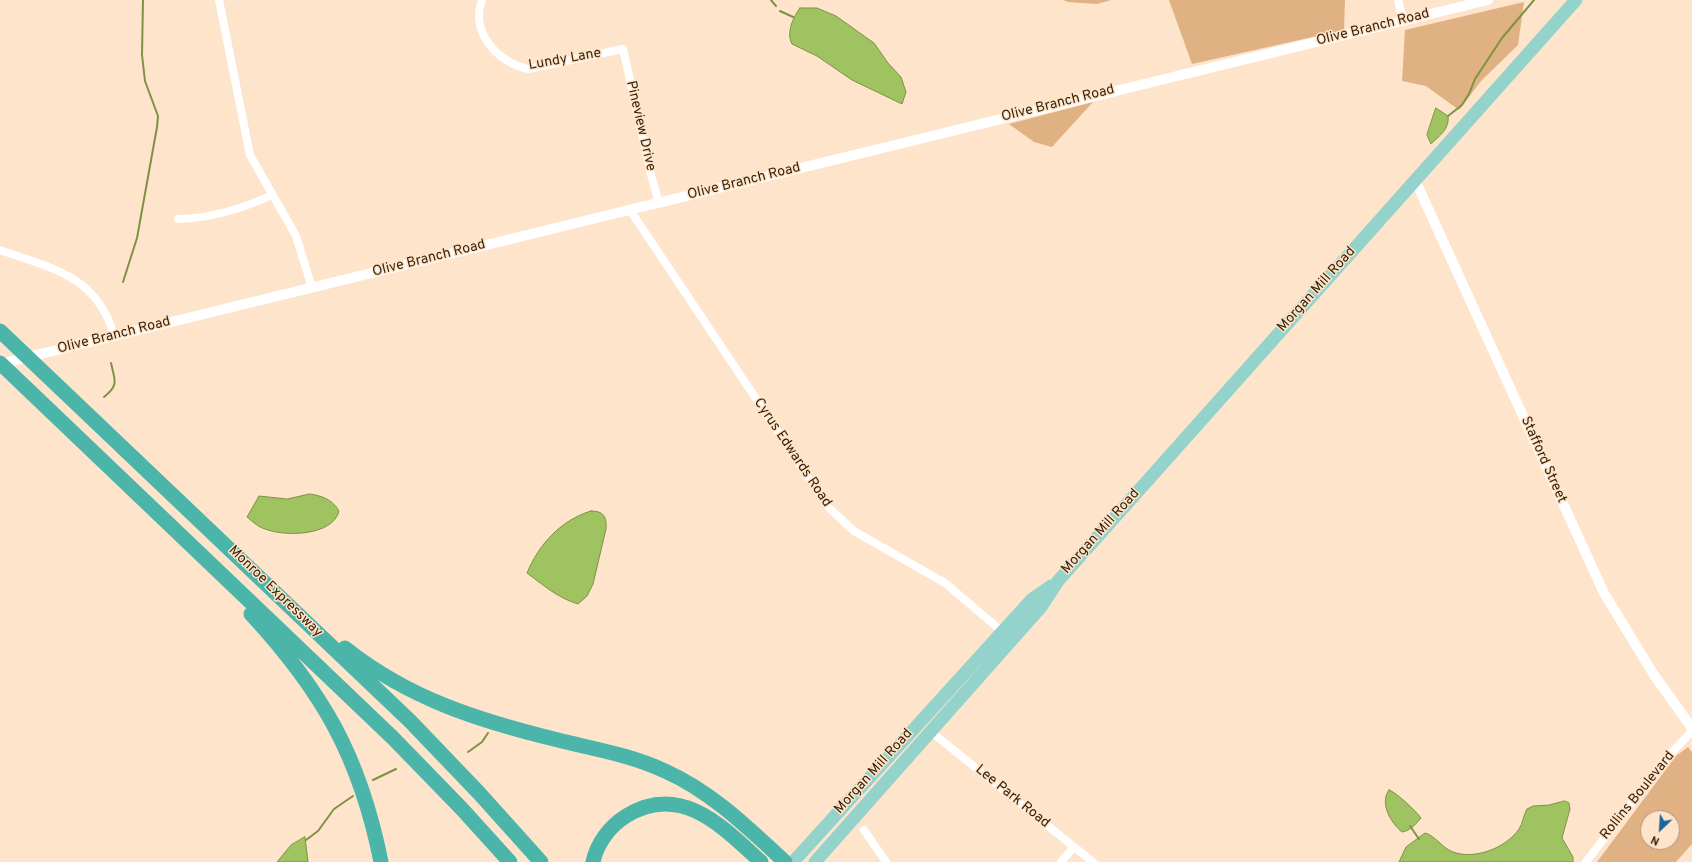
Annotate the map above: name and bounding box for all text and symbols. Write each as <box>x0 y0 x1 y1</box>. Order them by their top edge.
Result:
street label: Olive Branch Road <box>1315 6 1431 50</box>
street label: Lundy Lane <box>527 45 603 75</box>
street label: Pineview Drive <box>621 79 659 173</box>
street label: Olive Branch Road <box>1000 82 1116 126</box>
street label: Olive Branch Road <box>686 160 802 204</box>
street label: Olive Branch Road <box>371 237 487 281</box>
street label: Morgan Mill Road <box>1274 244 1360 336</box>
street label: Olive Branch Road <box>56 314 172 358</box>
street label: Cyrus Edwards Road <box>749 395 835 511</box>
street label: Stafford Street <box>1516 414 1570 506</box>
street label: Morgan Mill Road <box>1058 486 1144 578</box>
street label: Monroe Expressway <box>224 543 326 641</box>
street label: Morgan Mill Road <box>831 726 917 818</box>
street label: Rollins Boulevard <box>1597 748 1679 844</box>
street label: Lee Park Road <box>971 762 1053 832</box>
north arrow <box>1640 810 1680 850</box>
text: N <box>1649 832 1662 848</box>

